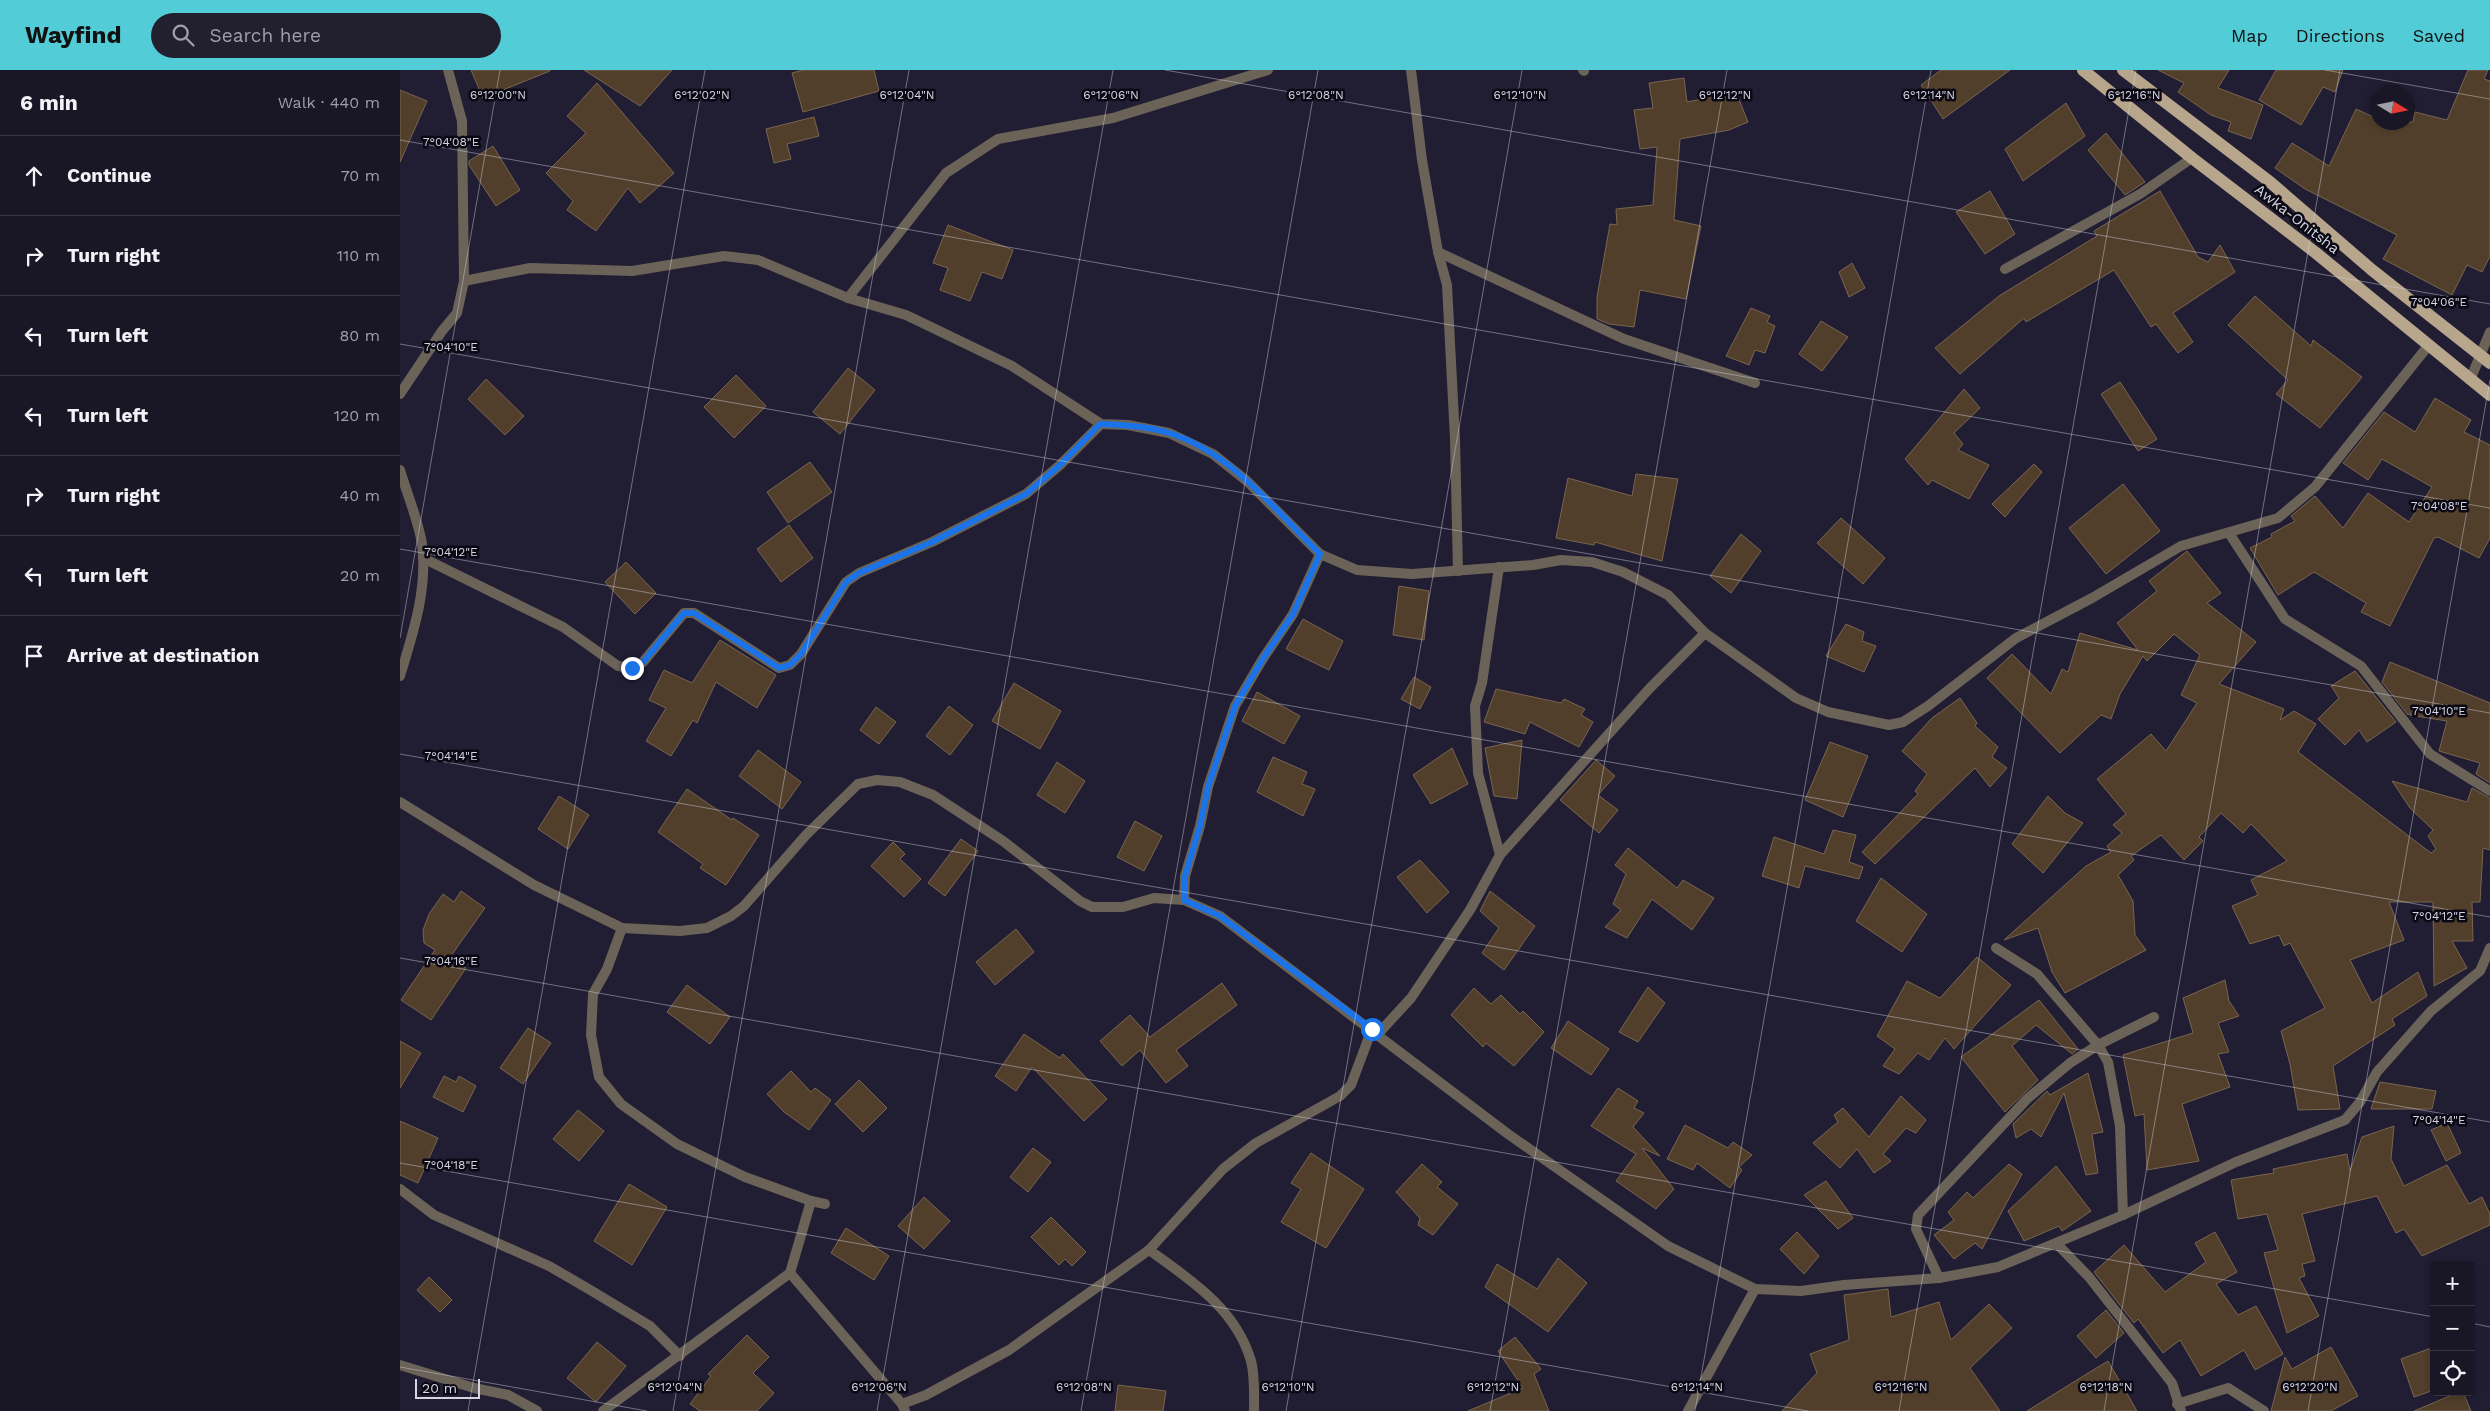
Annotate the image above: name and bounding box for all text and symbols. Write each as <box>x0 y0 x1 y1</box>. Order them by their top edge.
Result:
search box <box>151 13 501 58</box>
text: Wayfind <box>25 21 121 49</box>
icon: search <box>169 21 197 49</box>
text: Search here <box>209 24 321 47</box>
text: Map <box>2231 25 2268 46</box>
text: Directions <box>2296 25 2385 46</box>
text: Saved <box>2413 25 2465 46</box>
north arrow <box>2370 85 2415 130</box>
text: 6°12'00"N <box>470 88 526 102</box>
text: 6°12'02"N <box>674 88 730 102</box>
text: 6°12'04"N <box>879 88 935 102</box>
text: 6°12'06"N <box>1083 88 1139 102</box>
text: 6°12'08"N <box>1288 88 1344 102</box>
text: 6°12'10"N <box>1493 88 1547 102</box>
text: 6°12'12"N <box>1699 88 1751 102</box>
text: 6°12'14"N <box>1903 88 1955 102</box>
text: 6°12'16"N <box>2108 88 2160 102</box>
text: 6 min <box>20 90 78 115</box>
text: Walk · 440 m <box>278 93 380 112</box>
text: 7°04'08"E <box>423 135 480 149</box>
icon: ahead <box>20 162 48 190</box>
text: Continue <box>67 164 151 187</box>
text: 70 m <box>341 166 380 185</box>
street label: Awka-Onitsha <box>2251 180 2343 258</box>
icon: right <box>20 242 48 270</box>
text: Turn right <box>67 244 160 267</box>
text: 110 m <box>337 246 380 265</box>
text: 7°04'06"E <box>2411 295 2468 309</box>
icon: left <box>20 322 48 350</box>
text: Turn left <box>67 324 148 347</box>
text: 80 m <box>339 326 380 345</box>
text: 7°04'10"E <box>424 340 478 354</box>
icon: left <box>20 402 48 430</box>
text: Turn left <box>67 404 148 427</box>
text: 120 m <box>334 406 380 425</box>
icon: right <box>20 482 48 510</box>
text: Turn right <box>67 484 160 507</box>
text: 40 m <box>340 486 380 505</box>
text: 7°04'08"E <box>2411 499 2468 513</box>
text: 7°04'12"E <box>424 545 478 559</box>
icon: left <box>20 562 48 590</box>
text: Turn left <box>67 564 148 587</box>
text: 20 m <box>340 566 380 585</box>
icon: arrive <box>20 642 48 670</box>
text: Arrive at destination <box>67 644 259 667</box>
route end <box>621 657 644 680</box>
text: 7°04'10"E <box>2412 704 2466 718</box>
text: 7°04'14"E <box>424 749 478 763</box>
text: 7°04'12"E <box>2412 909 2466 923</box>
text: 7°04'16"E <box>424 954 478 968</box>
route start <box>1361 1018 1384 1041</box>
text: 7°04'14"E <box>2412 1113 2466 1127</box>
text: 7°04'18"E <box>424 1158 478 1172</box>
map controls <box>2430 1261 2475 1396</box>
button: + <box>2430 1261 2475 1306</box>
button: − <box>2430 1306 2475 1351</box>
button: locate <box>2430 1351 2475 1396</box>
scale bar <box>415 1376 480 1399</box>
text: 20 m <box>422 1380 457 1396</box>
text: 6°12'04"N <box>647 1380 703 1394</box>
text: 6°12'06"N <box>851 1380 907 1394</box>
text: 6°12'08"N <box>1056 1380 1112 1394</box>
text: 6°12'10"N <box>1261 1380 1315 1394</box>
text: 6°12'12"N <box>1467 1380 1519 1394</box>
text: 6°12'14"N <box>1671 1380 1723 1394</box>
text: 6°12'16"N <box>1875 1380 1927 1394</box>
text: 6°12'18"N <box>2079 1380 2133 1394</box>
text: 6°12'20"N <box>2282 1380 2338 1394</box>

